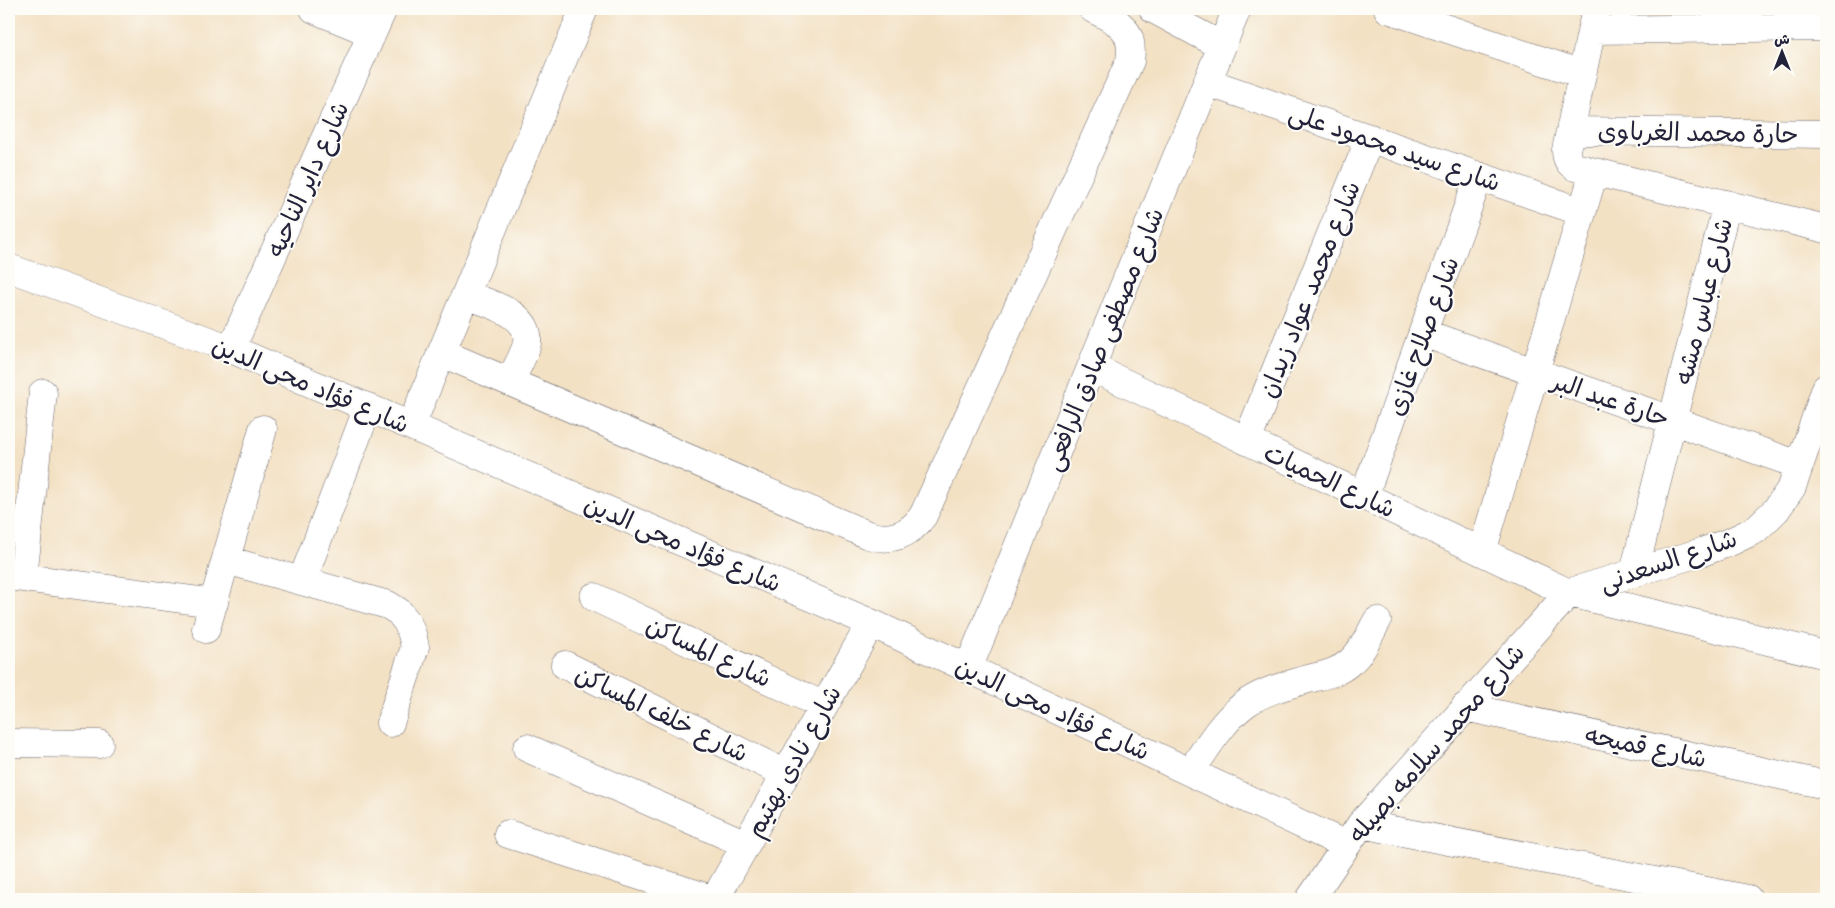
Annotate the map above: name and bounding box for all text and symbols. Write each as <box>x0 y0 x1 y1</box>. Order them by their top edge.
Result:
north arrow <box>1758 28 1808 78</box>
text: ش <box>1774 31 1790 48</box>
street label: شارع داير الناحيه <box>259 97 357 263</box>
street label: شارع سيد محمود على <box>1284 97 1505 200</box>
street label: حارة محمد الغرباوى <box>1597 115 1799 151</box>
street label: شارع محمد عواد زيدان <box>1252 176 1369 403</box>
street label: شارع مصطفى صادق الرافعى <box>1036 203 1172 476</box>
street label: شارع عباس مشه <box>1668 215 1741 388</box>
street label: شارع صلاح غازى <box>1379 252 1467 421</box>
street label: شارع فؤاد محى الدين <box>207 329 414 442</box>
street label: حارة عبد البر <box>1546 364 1673 435</box>
street label: شارع الحميات <box>1258 436 1400 526</box>
street label: شارع فؤاد محى الدين <box>579 488 786 601</box>
street label: شارع السعدنى <box>1595 522 1742 600</box>
street label: شارع المساكن <box>640 609 776 696</box>
street label: شارع محمد سلامه بصيله <box>1341 637 1533 851</box>
street label: شارع فؤاد محى الدين <box>950 650 1155 769</box>
street label: شارع خلف المساكن <box>569 658 753 771</box>
street label: شارع نادى بهتيم <box>739 680 851 844</box>
street label: شارع قميحه <box>1582 719 1709 776</box>

